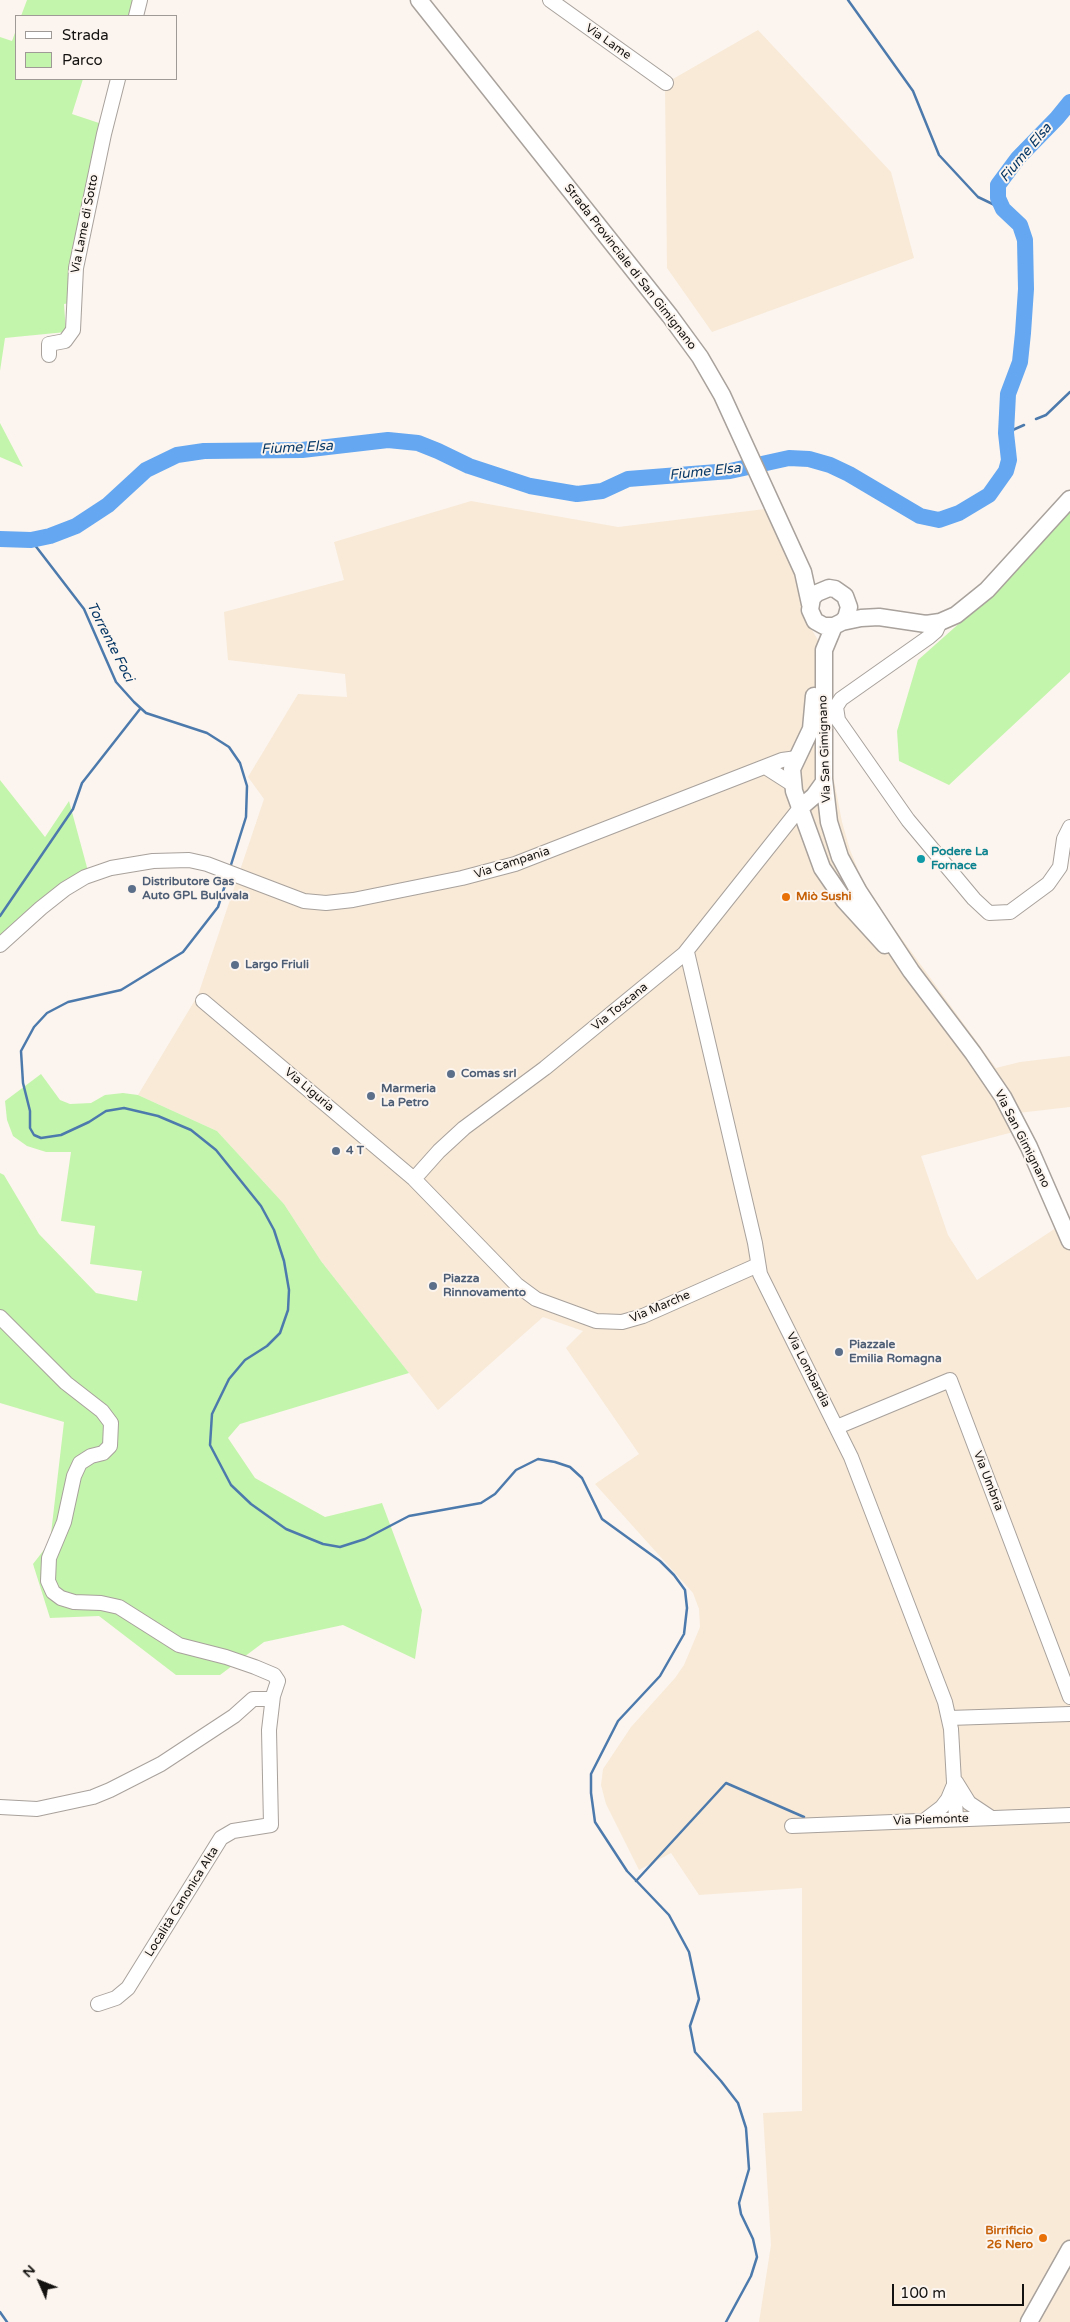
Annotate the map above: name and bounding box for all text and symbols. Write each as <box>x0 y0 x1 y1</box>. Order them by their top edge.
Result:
legend <box>15 15 178 80</box>
street label: Via Lame <box>582 21 634 63</box>
text: Strada <box>62 26 109 44</box>
text: Parco <box>62 51 103 69</box>
water label: Fiume Elsa <box>996 120 1056 186</box>
street label: Via Lame di Sotto <box>68 173 102 275</box>
street label: Strada Provinciale di San Gimignano <box>561 181 699 353</box>
water label: Fiume Elsa <box>261 438 333 458</box>
water label: Fiume Elsa <box>668 460 742 484</box>
water label: Torrente Foci <box>83 599 137 685</box>
street label: Via San Gimignano <box>816 695 834 803</box>
street label: Via Campania <box>472 844 552 882</box>
place label: Podere La Fornace <box>931 845 989 873</box>
marker: Podere La Fornace <box>915 853 927 865</box>
place label: Distributore Gas Auto GPL Buluvala <box>142 875 249 903</box>
marker: Distributore Gas Auto GPL Buluvala <box>126 883 138 895</box>
place label: Miò Sushi <box>796 890 852 904</box>
marker: Miò Sushi <box>780 891 792 903</box>
place label: Largo Friuli <box>245 958 309 972</box>
marker: Largo Friuli <box>229 959 241 971</box>
street label: Via Toscana <box>589 980 651 1034</box>
street label: Via Liguria <box>281 1065 337 1115</box>
place label: Comas srl <box>461 1067 516 1081</box>
marker: Comas srl <box>445 1068 457 1080</box>
place label: Marmeria La Petro <box>381 1082 436 1110</box>
street label: Via San Gimignano <box>991 1088 1053 1190</box>
marker: Marmeria La Petro <box>365 1090 377 1102</box>
place label: 4 T <box>346 1144 364 1158</box>
marker: 4 T <box>330 1145 342 1157</box>
place label: Piazza Rinnovamento <box>443 1272 526 1300</box>
marker: Piazza Rinnovamento <box>427 1280 439 1292</box>
street label: Via Marche <box>628 1288 692 1326</box>
street label: Via Lombardia <box>783 1330 833 1410</box>
place label: Piazzale Emilia Romagna <box>849 1338 942 1366</box>
marker: Piazzale Emilia Romagna <box>833 1346 845 1358</box>
street label: Via Umbria <box>970 1449 1006 1513</box>
street label: Via Piemonte <box>893 1811 969 1829</box>
street label: Località Canonica Alta <box>142 1844 222 1960</box>
place label: Birrificio 26 Nero <box>985 2224 1033 2252</box>
marker: Birrificio 26 Nero <box>1037 2232 1049 2244</box>
north arrow <box>15 2257 65 2307</box>
text: N <box>19 2261 39 2281</box>
scale bar <box>895 2274 1028 2306</box>
text: 100 m <box>900 2284 946 2302</box>

